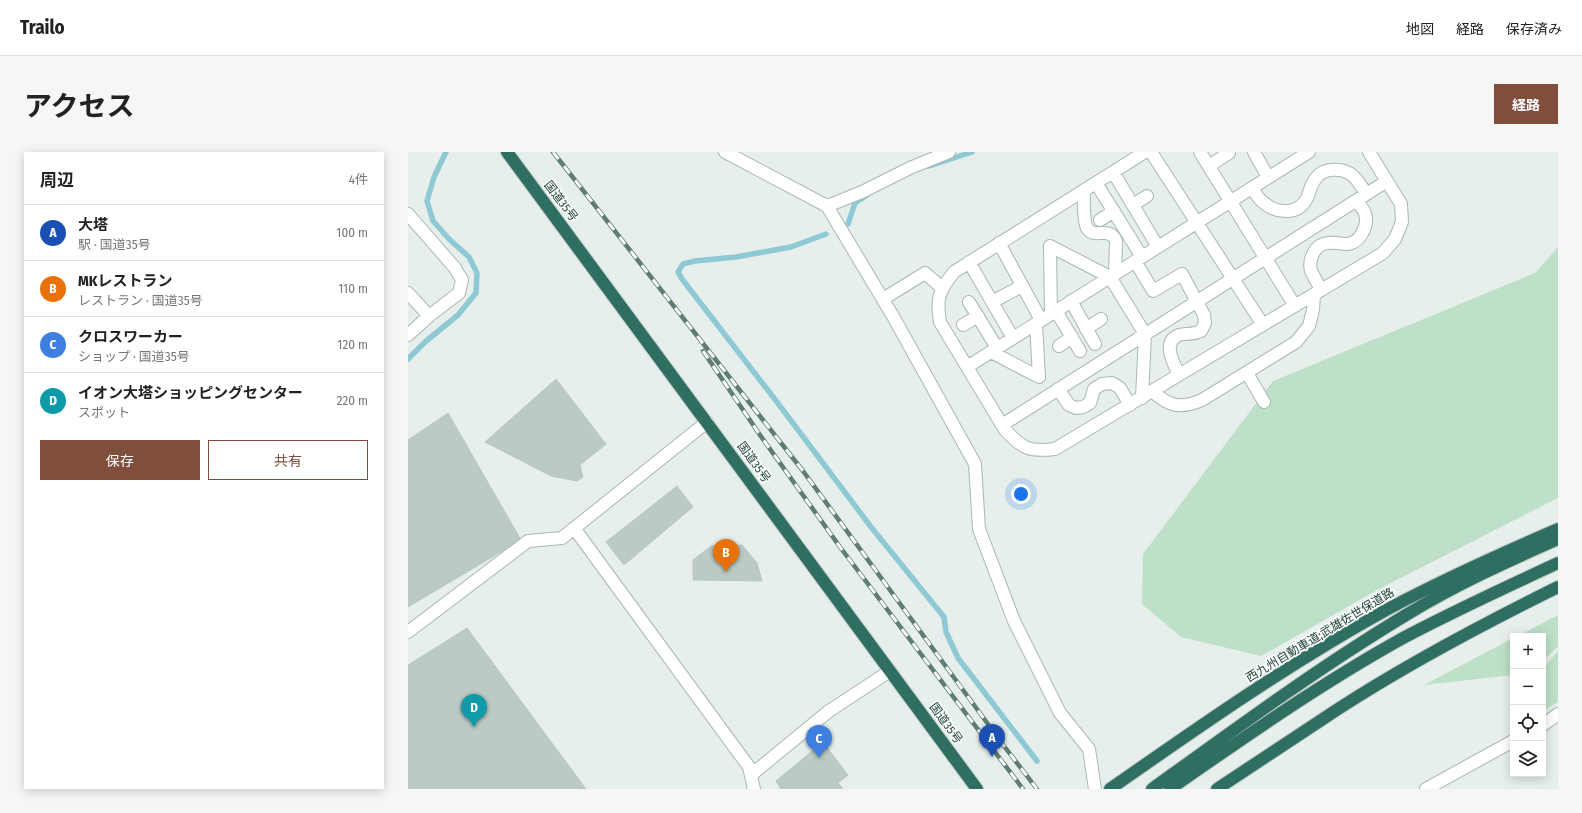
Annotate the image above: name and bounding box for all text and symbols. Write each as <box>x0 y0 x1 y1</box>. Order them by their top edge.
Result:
text: Trailo <box>20 16 65 39</box>
text: 地図 <box>1406 21 1434 38</box>
text: 経路 <box>1456 21 1484 38</box>
text: 保存済み <box>1506 21 1562 38</box>
button: 経路 <box>1494 84 1558 124</box>
text: アクセス <box>24 90 135 123</box>
text: 周辺 <box>40 170 74 191</box>
text: 4件 <box>349 172 368 187</box>
street label: 国道35号 <box>541 178 581 224</box>
text: 大塔 <box>78 216 108 234</box>
text: A <box>49 225 57 240</box>
text: 100 m <box>336 225 368 240</box>
text: 駅 · 国道35号 <box>78 237 151 252</box>
text: MKレストラン <box>78 272 173 290</box>
text: B <box>49 281 57 296</box>
text: 110 m <box>338 281 368 296</box>
text: レストラン · 国道35号 <box>78 293 203 308</box>
text: クロスワーカー <box>78 328 183 346</box>
text: C <box>50 337 56 352</box>
text: 120 m <box>337 337 368 352</box>
text: ショップ · 国道35号 <box>78 349 190 364</box>
text: イオン大塔ショッピングセンター <box>78 384 303 402</box>
text: D <box>49 393 57 408</box>
text: 220 m <box>337 393 368 408</box>
text: スポット <box>78 405 130 420</box>
street label: 国道35号 <box>735 439 773 485</box>
button: 保存 <box>40 440 200 480</box>
button: 共有 <box>208 440 368 480</box>
your location <box>1011 484 1031 504</box>
pin: B <box>713 539 739 572</box>
street label: 西九州自動車道;武雄佐世保道路 <box>1243 585 1397 685</box>
map controls <box>1510 633 1546 777</box>
button: + <box>1510 633 1546 669</box>
button: − <box>1510 669 1546 705</box>
pin: D <box>461 694 487 727</box>
street label: 国道35号 <box>927 700 965 746</box>
button: locate <box>1510 705 1546 741</box>
pin: A <box>979 724 1005 757</box>
pin: C <box>806 725 832 758</box>
button: layers <box>1510 741 1546 777</box>

